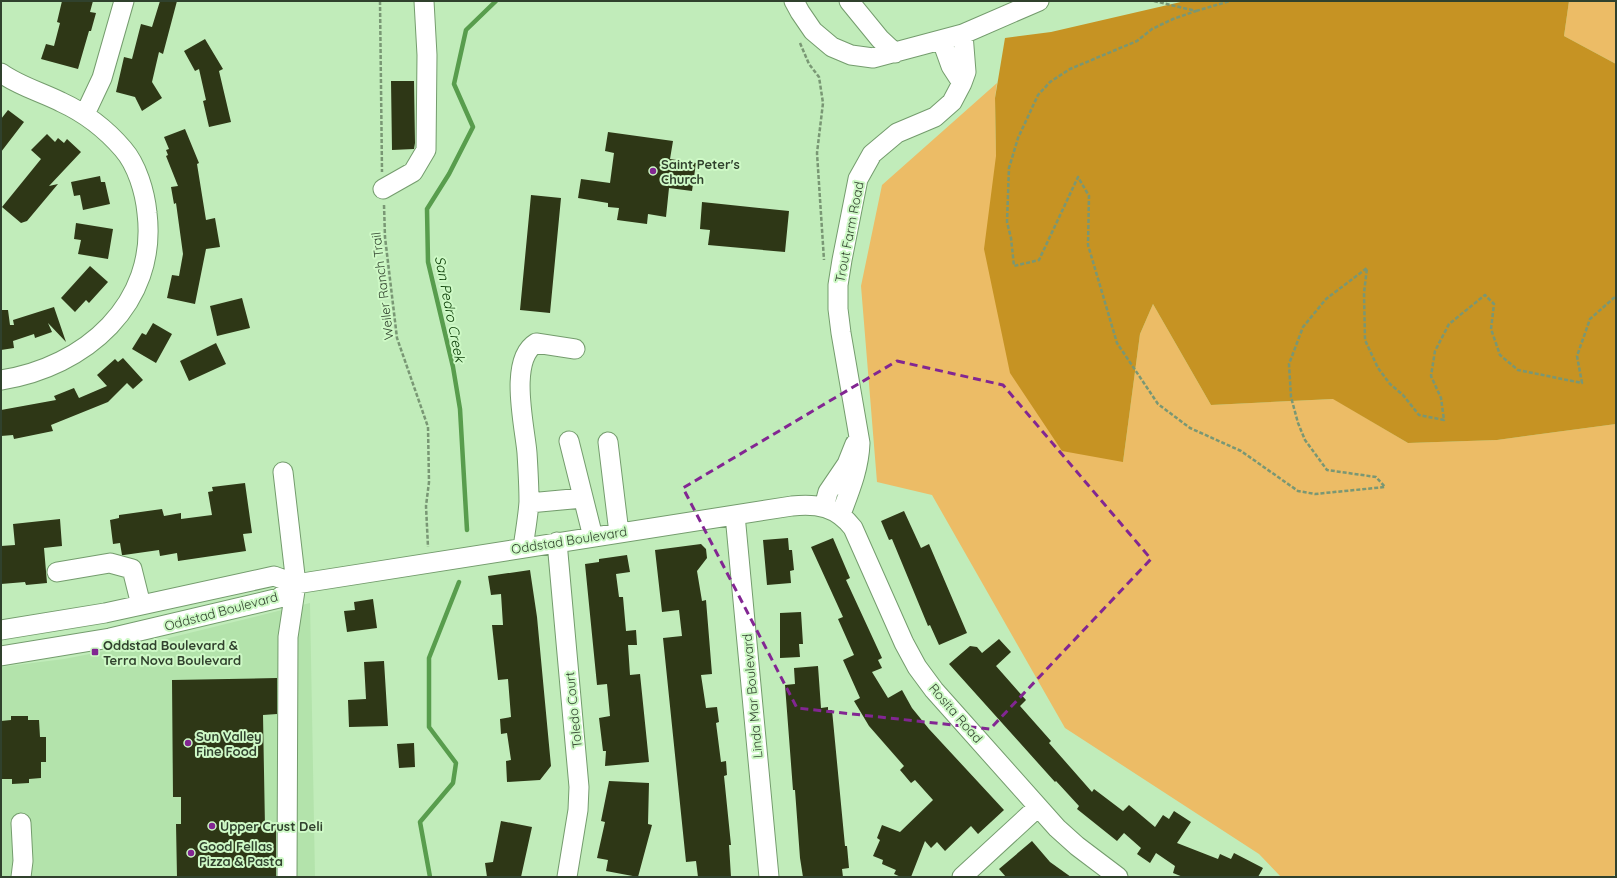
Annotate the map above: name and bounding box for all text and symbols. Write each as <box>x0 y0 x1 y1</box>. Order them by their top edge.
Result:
place label: Saint Peter's Church <box>661 156 740 187</box>
marker: Saint Peter's Church <box>648 166 658 176</box>
street label: Trout Farm Road <box>831 180 867 284</box>
street label: Weiler Ranch Trail <box>367 231 397 341</box>
water label: San Pedro Creek <box>431 254 469 365</box>
street label: Oddstad Boulevard <box>510 523 628 557</box>
street label: Oddstad Boulevard <box>163 588 279 634</box>
street label: Linda Mar Boulevard <box>739 633 765 759</box>
place label: Oddstad Boulevard & Terra Nova Boulevard <box>103 637 241 668</box>
marker: Oddstad Boulevard & Terra Nova Boulevard <box>90 647 100 657</box>
street label: Toledo Court <box>561 671 585 749</box>
street label: Rosita Road <box>926 680 986 746</box>
place label: Sun Valley Fine Food <box>196 728 262 759</box>
marker: Sun Valley Fine Food <box>183 738 193 748</box>
place label: Upper Crust Deli <box>220 818 323 834</box>
marker: Upper Crust Deli <box>207 821 217 831</box>
place label: Good Fellas Pizza & Pasta <box>199 838 283 869</box>
marker: Good Fellas Pizza & Pasta <box>186 848 196 858</box>

